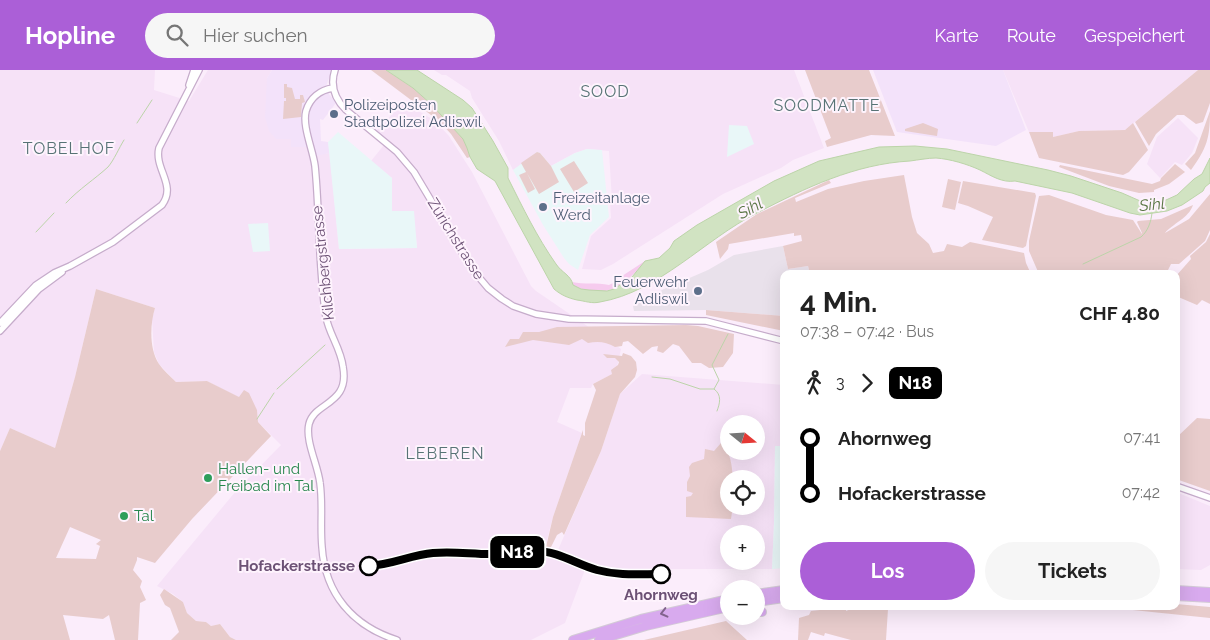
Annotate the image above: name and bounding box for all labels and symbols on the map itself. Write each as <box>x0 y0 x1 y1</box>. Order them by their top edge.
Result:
district label: SOOD <box>580 82 630 101</box>
place label: Polizeiposten Stadtpolizei Adliswil <box>344 96 483 131</box>
district label: SOODMATTE <box>773 96 881 115</box>
marker: Polizeiposten Stadtpolizei Adliswil <box>328 108 340 120</box>
district label: TOBELHOF <box>23 139 115 158</box>
place label: Freizeitanlage Werd <box>553 189 650 224</box>
water label: Sihl <box>733 194 766 224</box>
water label: Sihl <box>1137 194 1166 215</box>
street label: Zürichstrasse <box>424 195 488 283</box>
marker: Freizeitanlage Werd <box>537 201 549 213</box>
street label: Kilchbergstrasse <box>308 205 338 321</box>
place label: Feuerwehr Adliswil <box>613 273 689 308</box>
marker: Feuerwehr Adliswil <box>692 285 704 297</box>
north arrow <box>720 415 765 460</box>
district label: LEBEREN <box>405 444 485 463</box>
place label: Hallen- und Freibad im Tal <box>218 460 315 495</box>
marker: Hallen- und Freibad im Tal <box>202 472 214 484</box>
place label: Tal <box>134 507 155 525</box>
marker: Tal <box>118 510 130 522</box>
line badge: N18 <box>488 536 546 568</box>
marker: Hofackerstrasse <box>359 556 379 576</box>
place label: Hofackerstrasse <box>238 557 355 575</box>
marker: Ahornweg <box>651 564 671 584</box>
place label: Ahornweg <box>624 586 698 604</box>
one-way arrow <box>661 608 669 618</box>

